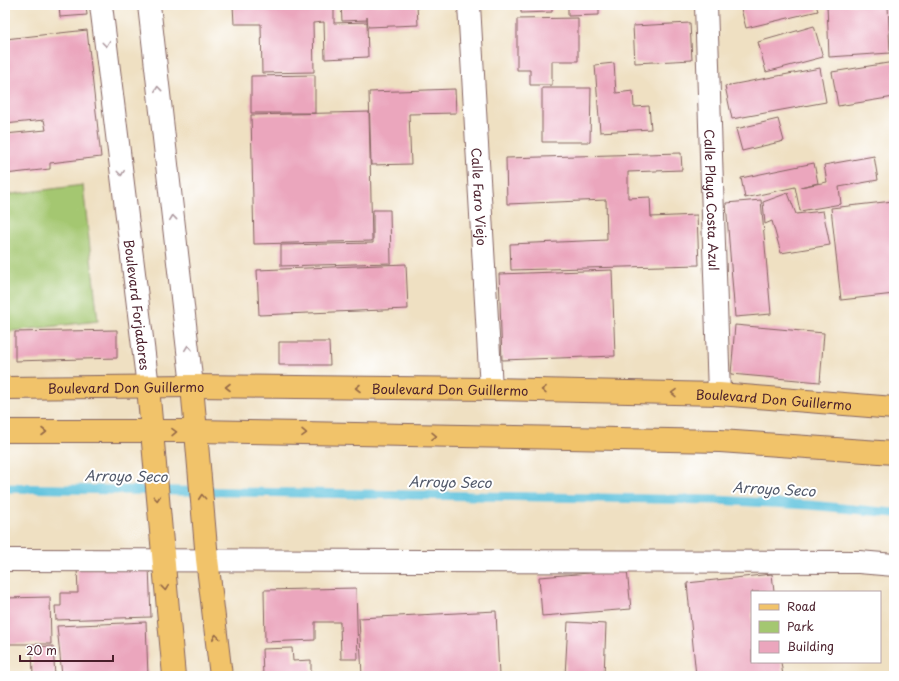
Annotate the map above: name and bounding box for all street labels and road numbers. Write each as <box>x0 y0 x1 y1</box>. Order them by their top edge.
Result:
street label: Calle Playa Costa Azul <box>701 129 724 271</box>
street label: Calle Faro Viejo <box>468 147 492 246</box>
street label: Boulevard Forjadores <box>120 238 155 372</box>
street label: Boulevard Don Guillermo <box>48 376 204 397</box>
street label: Boulevard Don Guillermo <box>372 378 529 399</box>
street label: Boulevard Don Guillermo <box>695 384 853 414</box>

